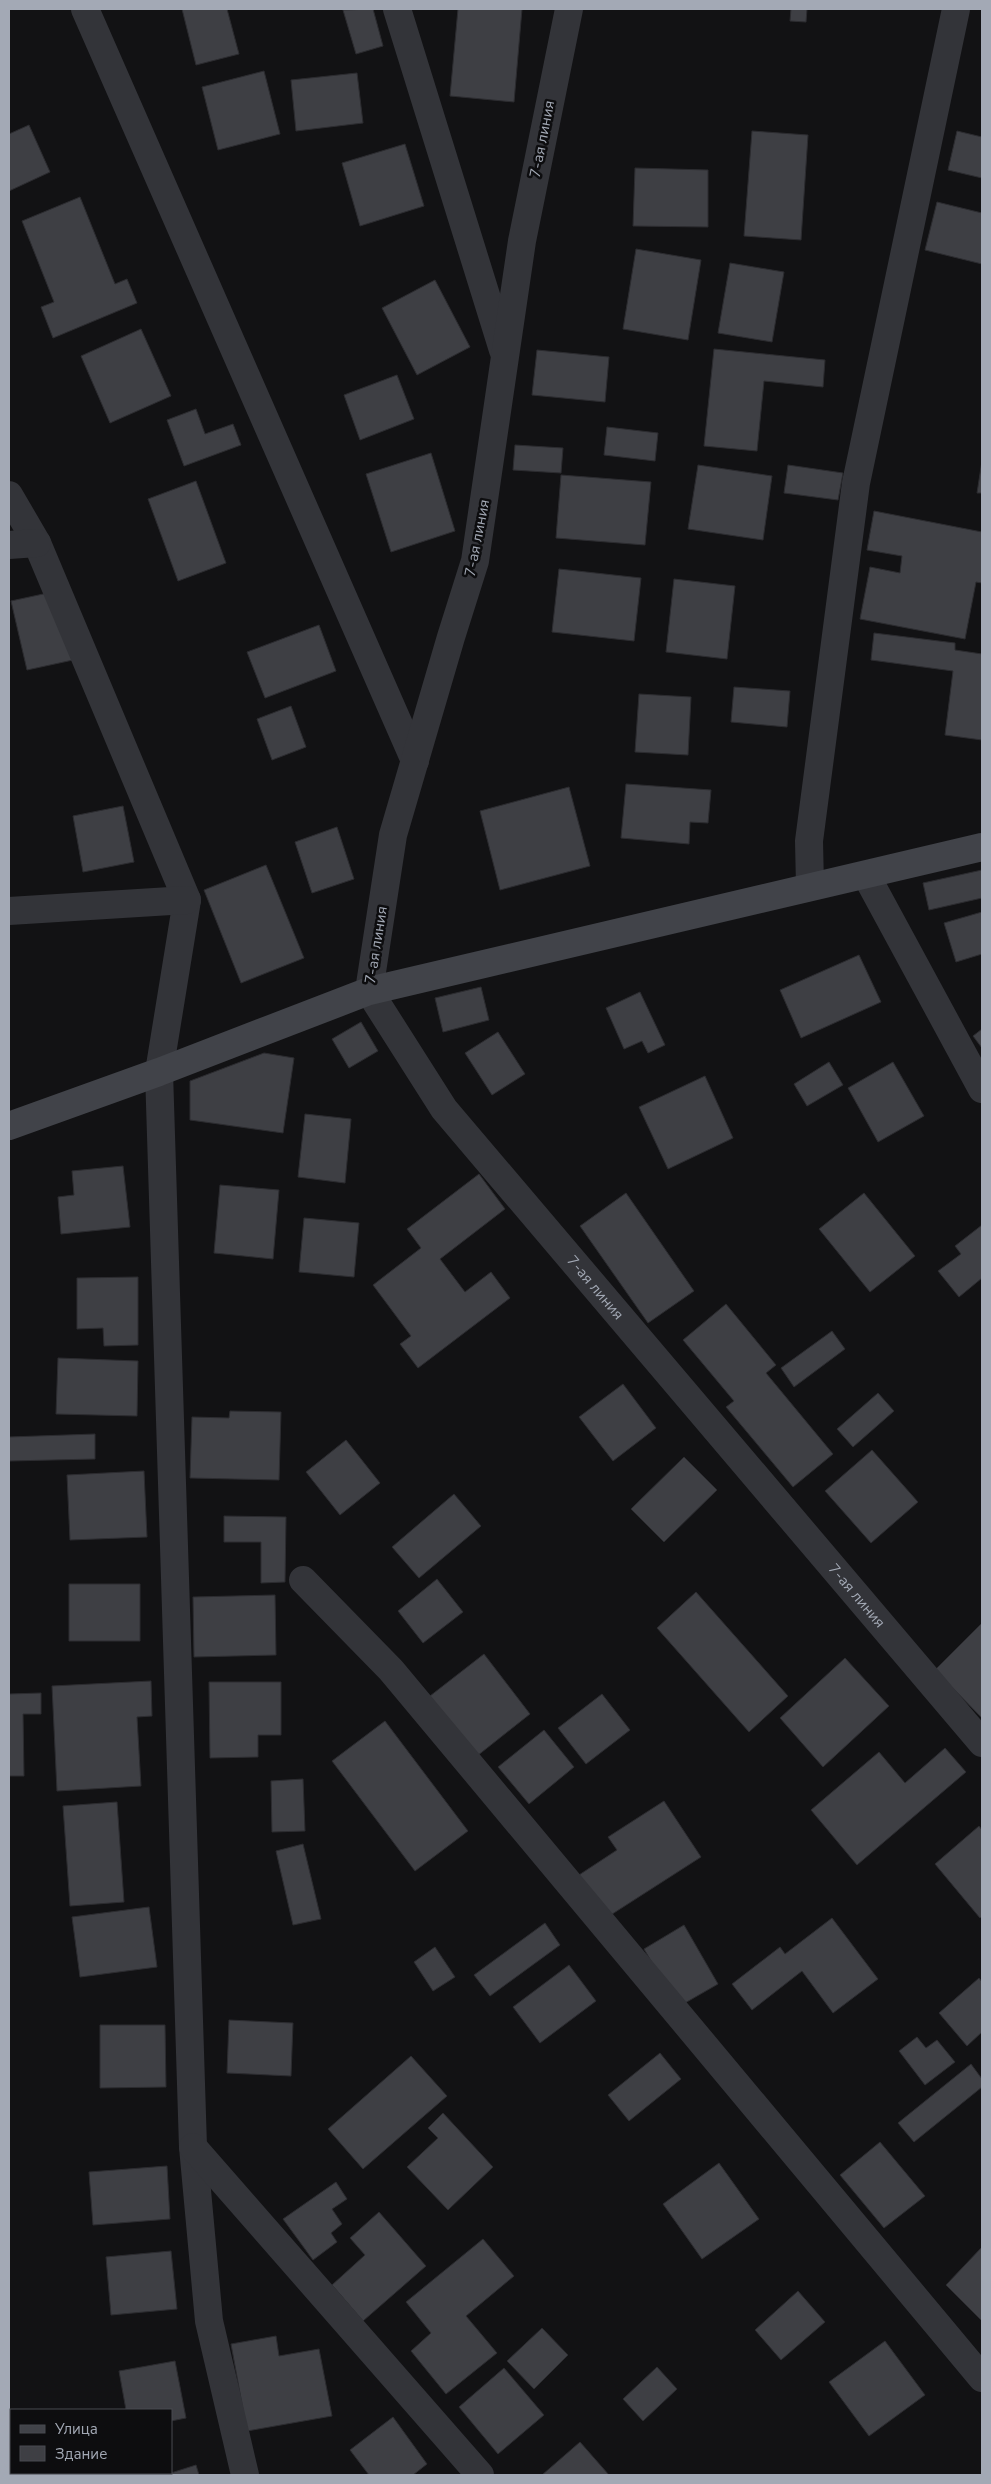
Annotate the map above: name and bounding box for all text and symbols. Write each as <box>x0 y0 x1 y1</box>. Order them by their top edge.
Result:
street label: 7-ая линия <box>525 99 559 179</box>
street label: 7-ая линия <box>460 498 494 578</box>
street label: 7-ая линия <box>360 905 392 985</box>
street label: 7-ая линия <box>562 1251 629 1324</box>
street label: 7-ая линия <box>824 1559 890 1632</box>
legend <box>10 2409 172 2474</box>
text: Улица <box>54 2419 98 2439</box>
text: Здание <box>55 2444 107 2464</box>

